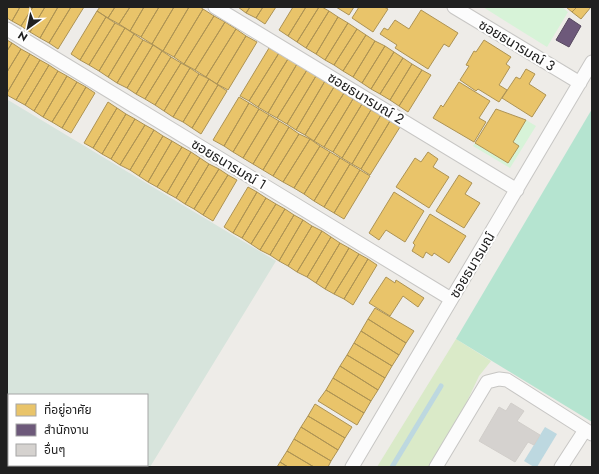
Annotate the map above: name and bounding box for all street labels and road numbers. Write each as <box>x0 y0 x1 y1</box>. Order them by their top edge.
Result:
street label: ซอยธนารมณ์ 3 <box>475 14 559 76</box>
street label: ซอยธนารมณ์ 2 <box>324 67 408 129</box>
street label: ซอยธนารมณ์ 1 <box>188 134 270 194</box>
street label: ซอยธนารมณ์ <box>444 228 500 302</box>

